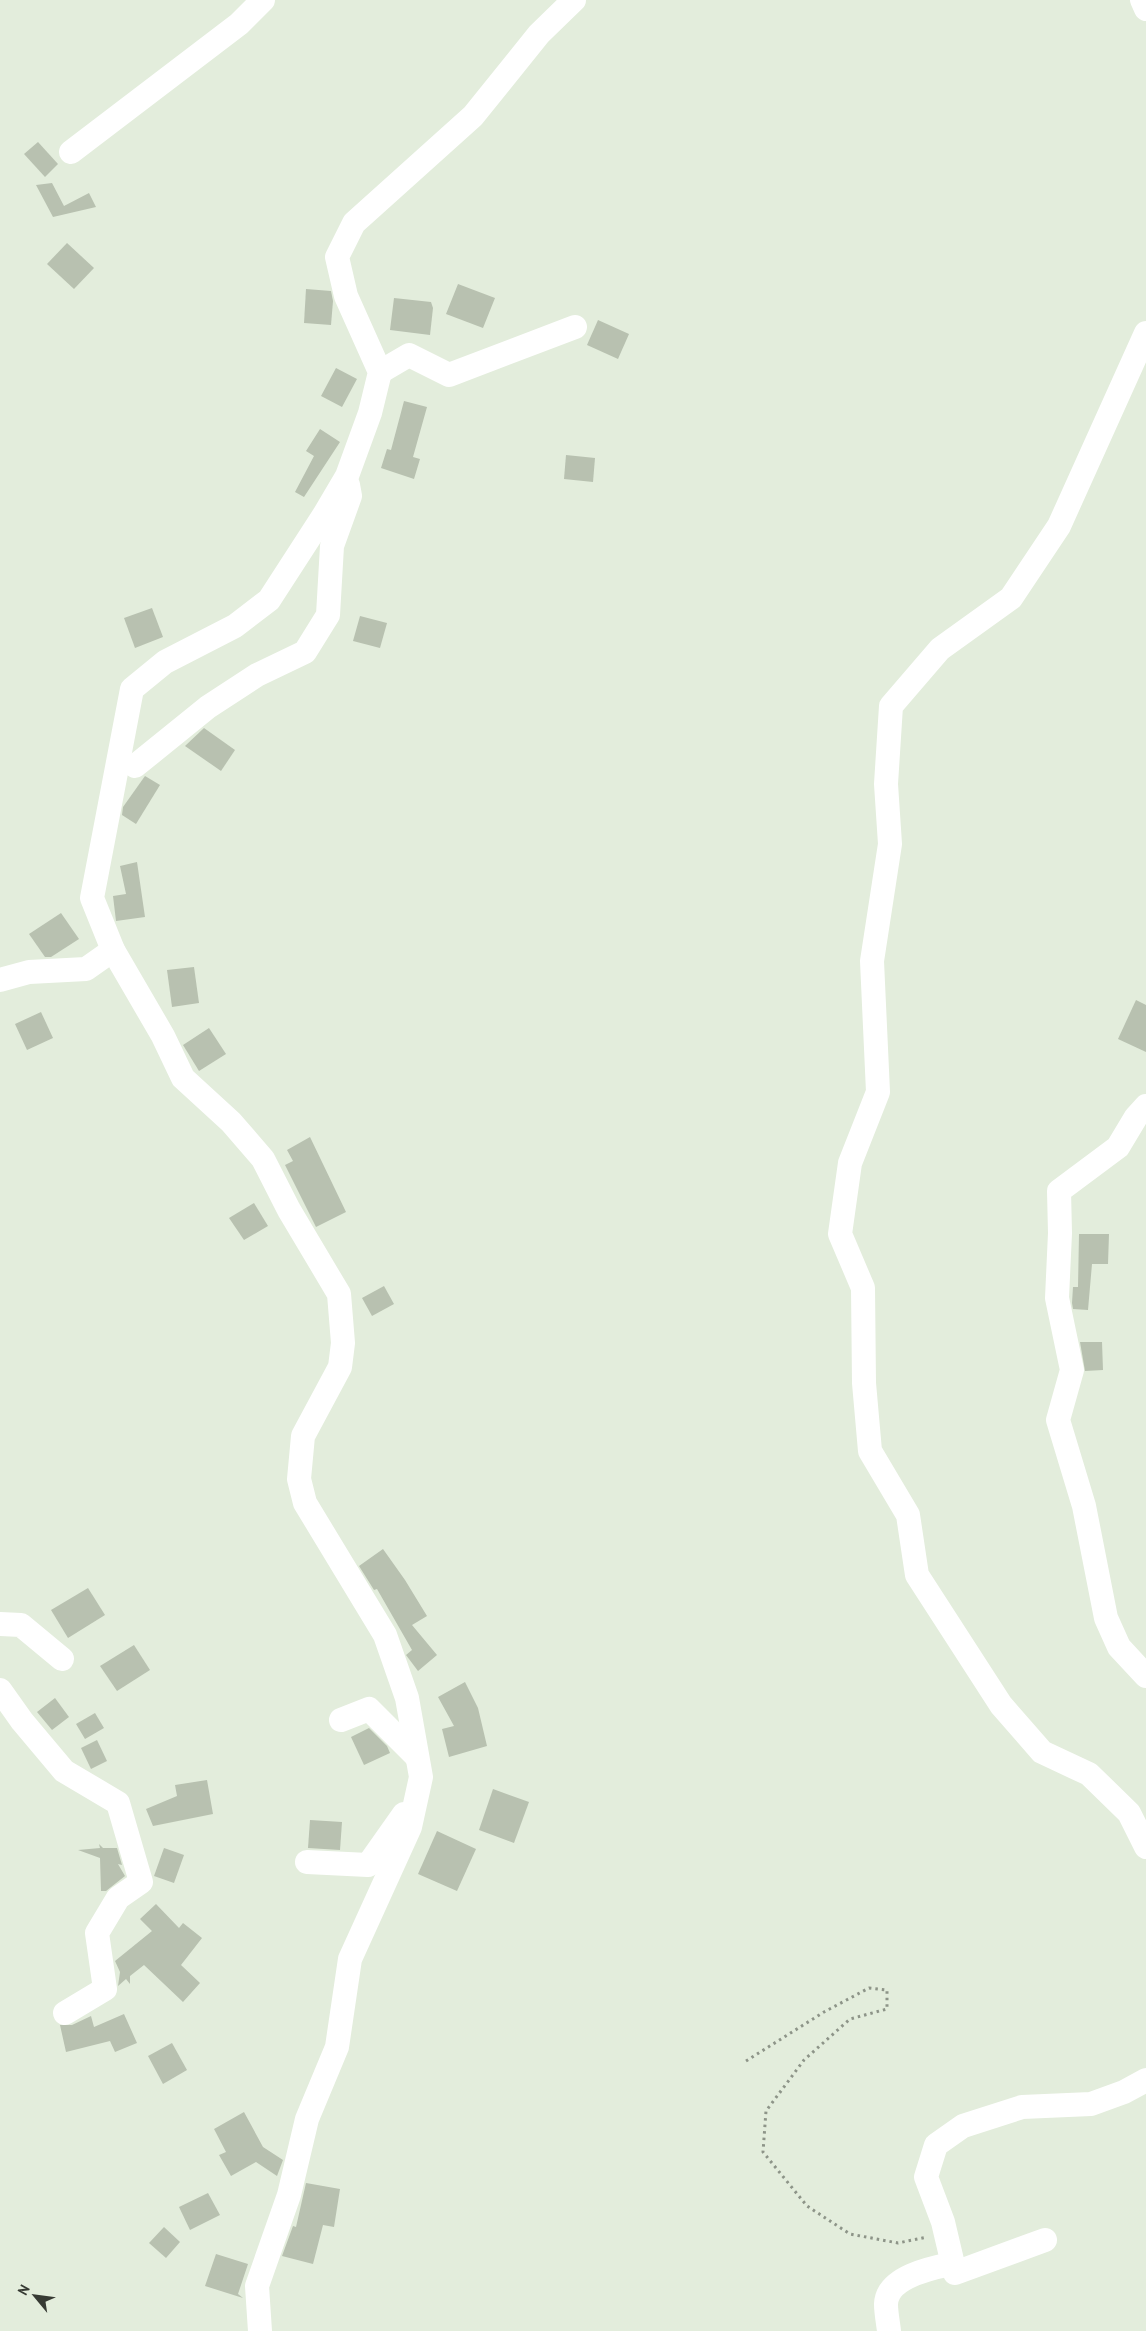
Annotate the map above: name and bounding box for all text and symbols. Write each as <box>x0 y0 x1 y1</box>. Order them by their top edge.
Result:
north arrow <box>10 2271 60 2321</box>
text: N <box>14 2281 34 2298</box>

